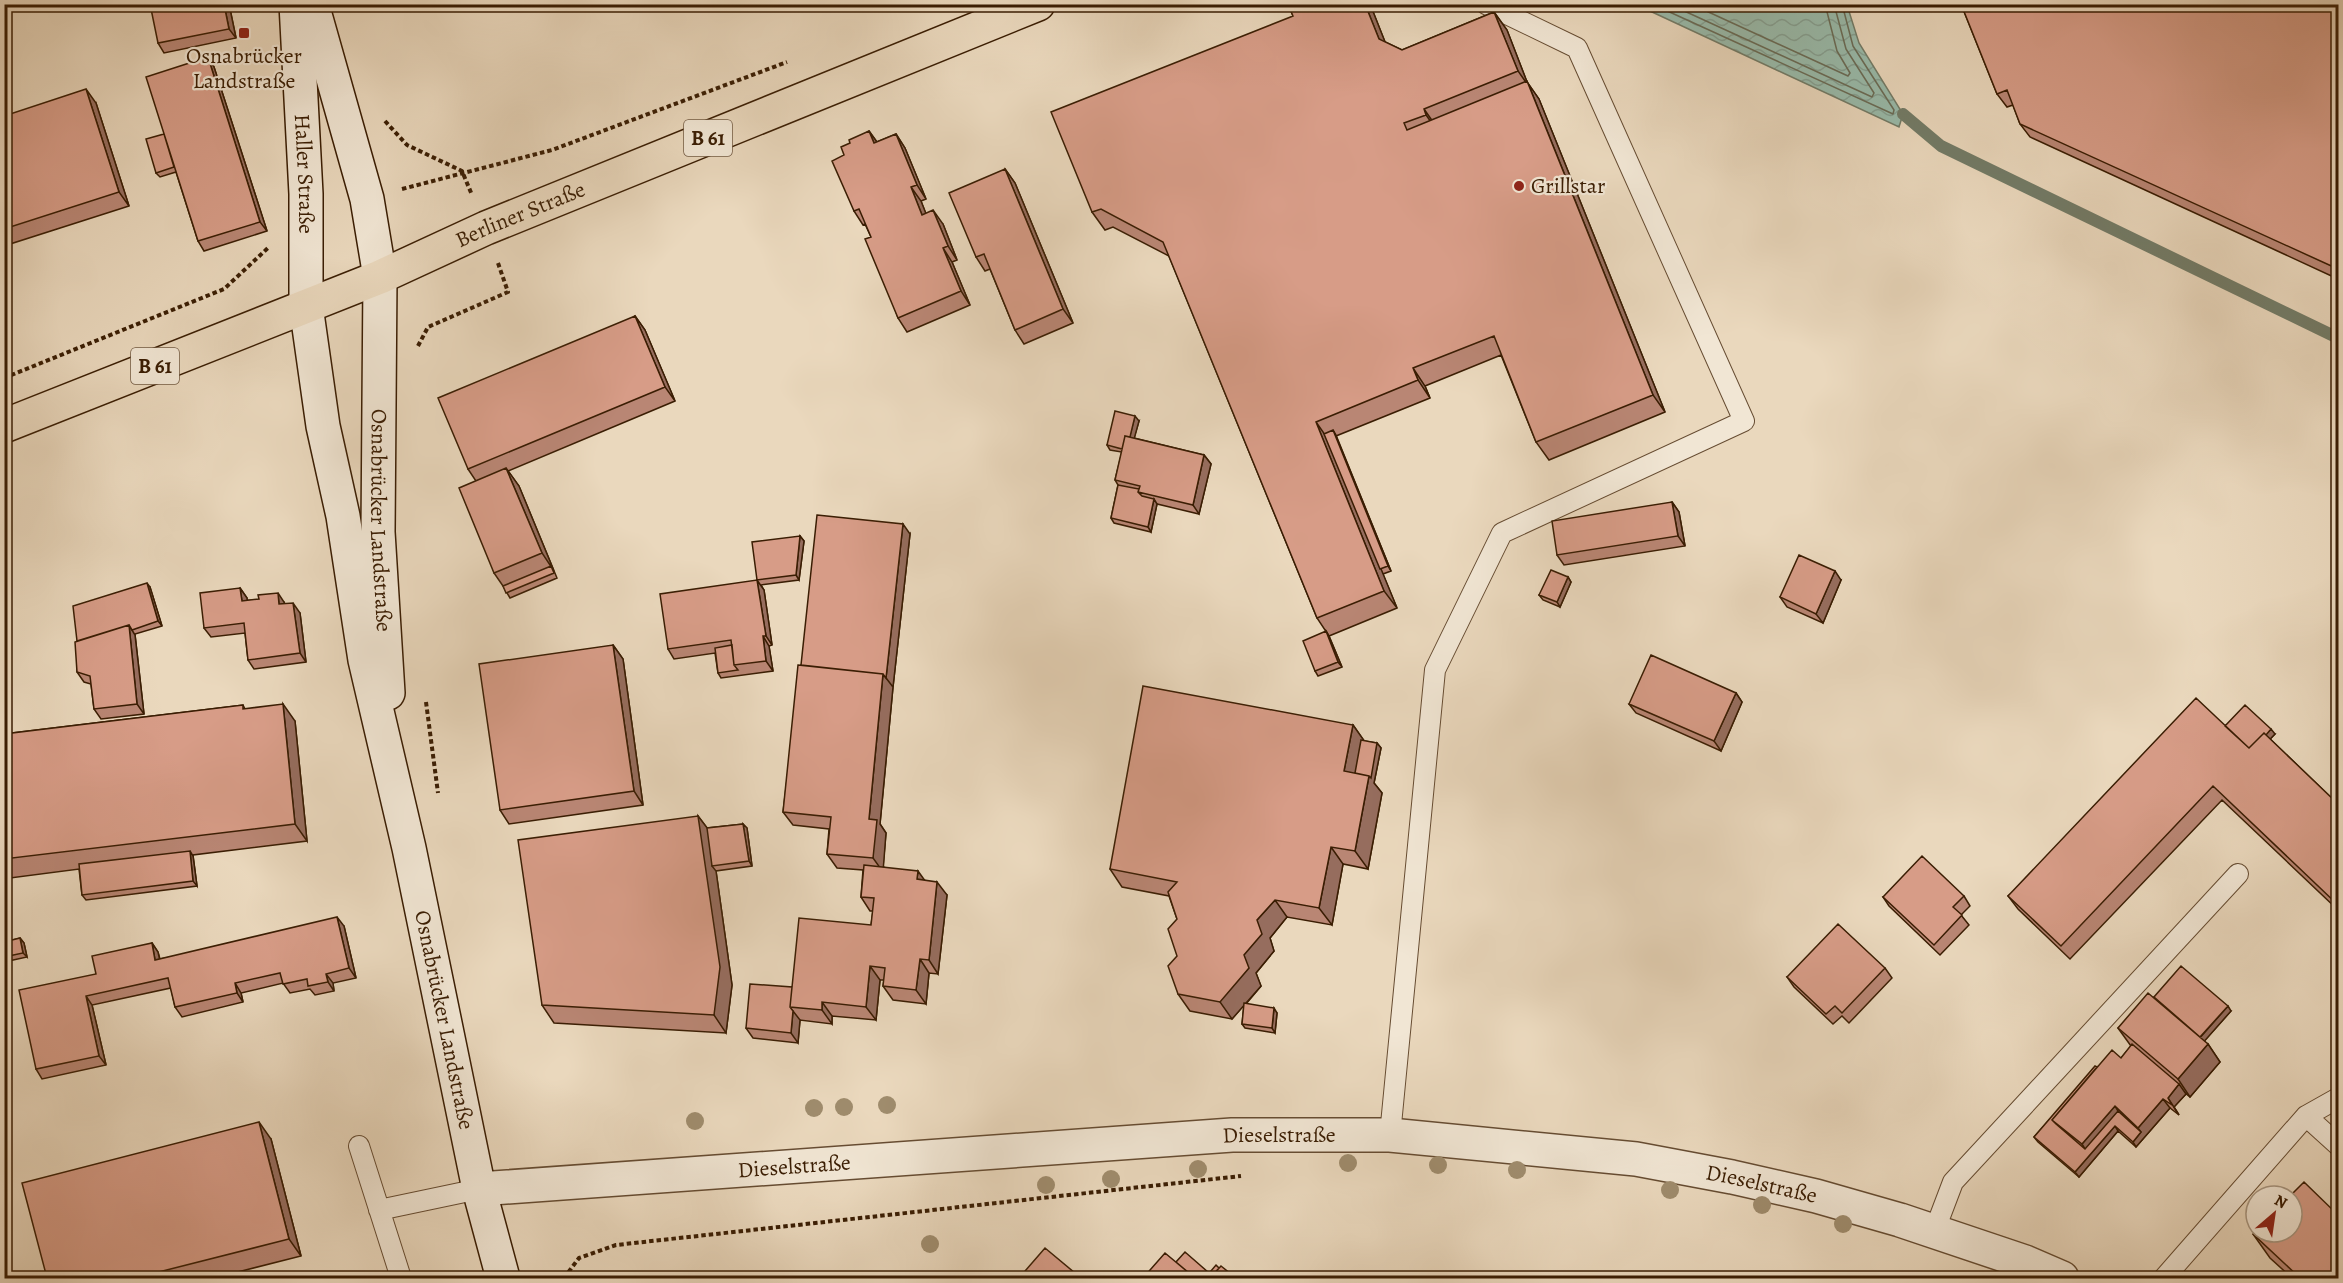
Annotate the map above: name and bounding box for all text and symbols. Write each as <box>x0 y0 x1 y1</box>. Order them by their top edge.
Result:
marker: Osnabrücker Landstraße <box>237 26 251 40</box>
place label: Osnabrücker Landstraße <box>186 41 302 96</box>
street label: Haller Straße <box>287 113 321 234</box>
road number: B 61 <box>684 120 732 156</box>
place label: Grillstar <box>1531 171 1605 201</box>
street label: Berliner Straße <box>451 174 590 255</box>
marker: Grillstar <box>1512 179 1526 193</box>
road number: B 61 <box>131 348 179 384</box>
street label: Osnabrücker Landstraße <box>363 409 399 633</box>
street label: Osnabrücker Landstraße <box>407 908 481 1132</box>
street label: Dieselstraße <box>1221 1120 1336 1151</box>
street label: Dieselstraße <box>737 1147 852 1185</box>
street label: Dieselstraße <box>1703 1157 1820 1211</box>
north arrow <box>2244 1184 2304 1244</box>
text: N <box>2270 1189 2292 1214</box>

